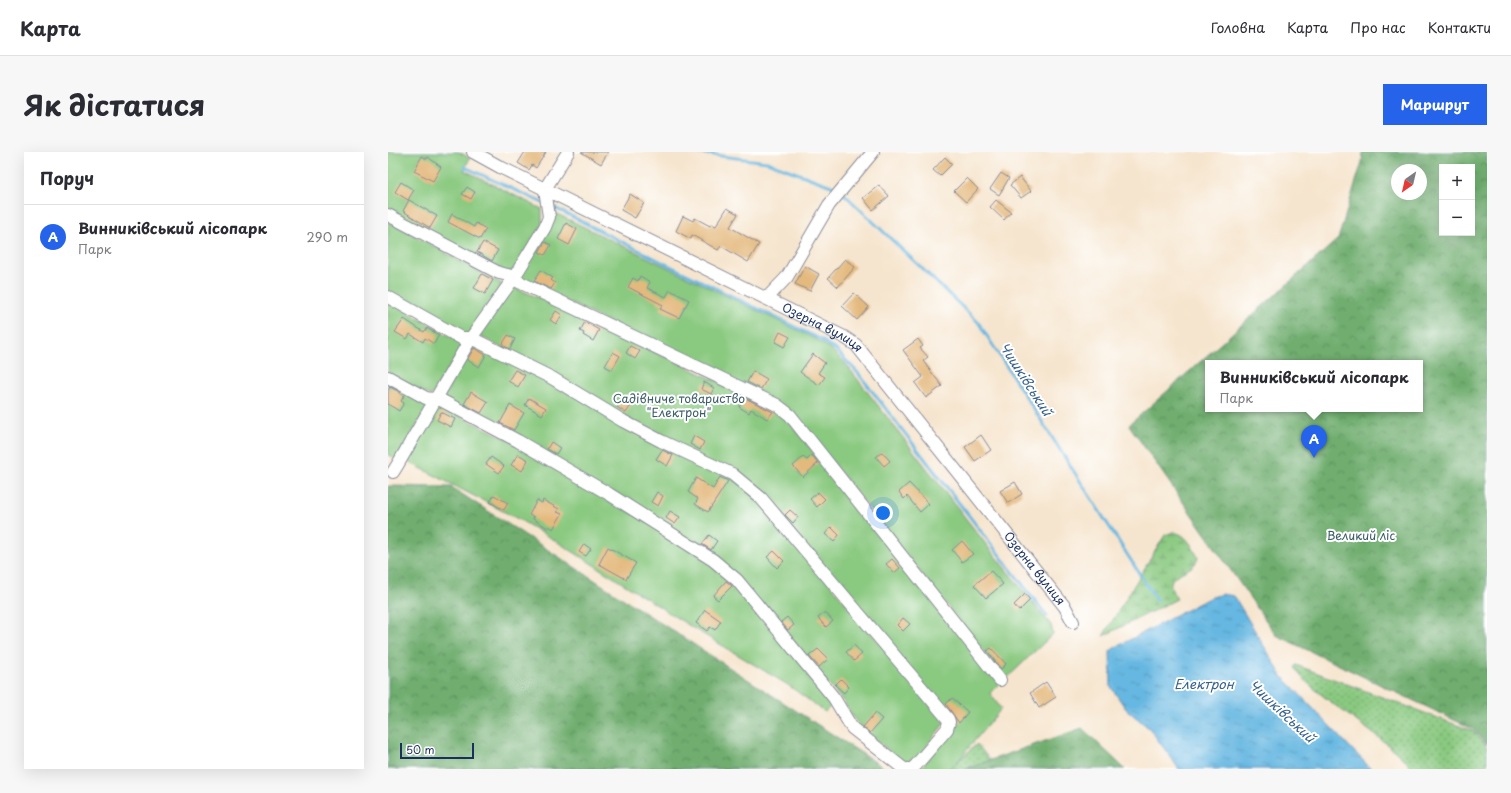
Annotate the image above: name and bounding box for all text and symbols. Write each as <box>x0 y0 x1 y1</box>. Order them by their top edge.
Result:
text: Карта <box>20 14 81 42</box>
text: Головна <box>1211 17 1265 38</box>
text: Карта <box>1287 17 1328 38</box>
text: Про нас <box>1350 17 1406 38</box>
text: Контакти <box>1428 17 1491 38</box>
text: Як дістатися <box>24 83 205 126</box>
button: Маршрут <box>1383 84 1487 125</box>
north arrow <box>1391 164 1427 200</box>
map controls <box>1439 164 1475 236</box>
button: + <box>1439 164 1475 200</box>
text: Поруч <box>40 165 94 191</box>
button: − <box>1439 200 1475 236</box>
text: Винниківський лісопарк <box>78 216 267 239</box>
text: A <box>48 227 58 246</box>
text: 290 m <box>307 227 348 246</box>
text: Парк <box>78 239 112 258</box>
street label: Озерна вулиця <box>779 298 868 355</box>
water label: Чишківський <box>996 338 1058 421</box>
popup <box>1205 360 1423 412</box>
text: Винниківський лісопарк <box>1220 365 1409 388</box>
text: Парк <box>1220 388 1253 407</box>
park label: Садівниче товариство "Електрон" <box>613 389 745 421</box>
pin: A <box>1301 425 1327 458</box>
your location <box>873 503 893 523</box>
park label: Великий ліс <box>1327 526 1395 544</box>
street label: Озерна вулиця <box>1000 527 1070 609</box>
water label: Електрон <box>1174 674 1235 693</box>
water label: Чишківський <box>1245 675 1321 748</box>
scale bar <box>400 741 474 760</box>
text: 50 m <box>406 741 435 758</box>

